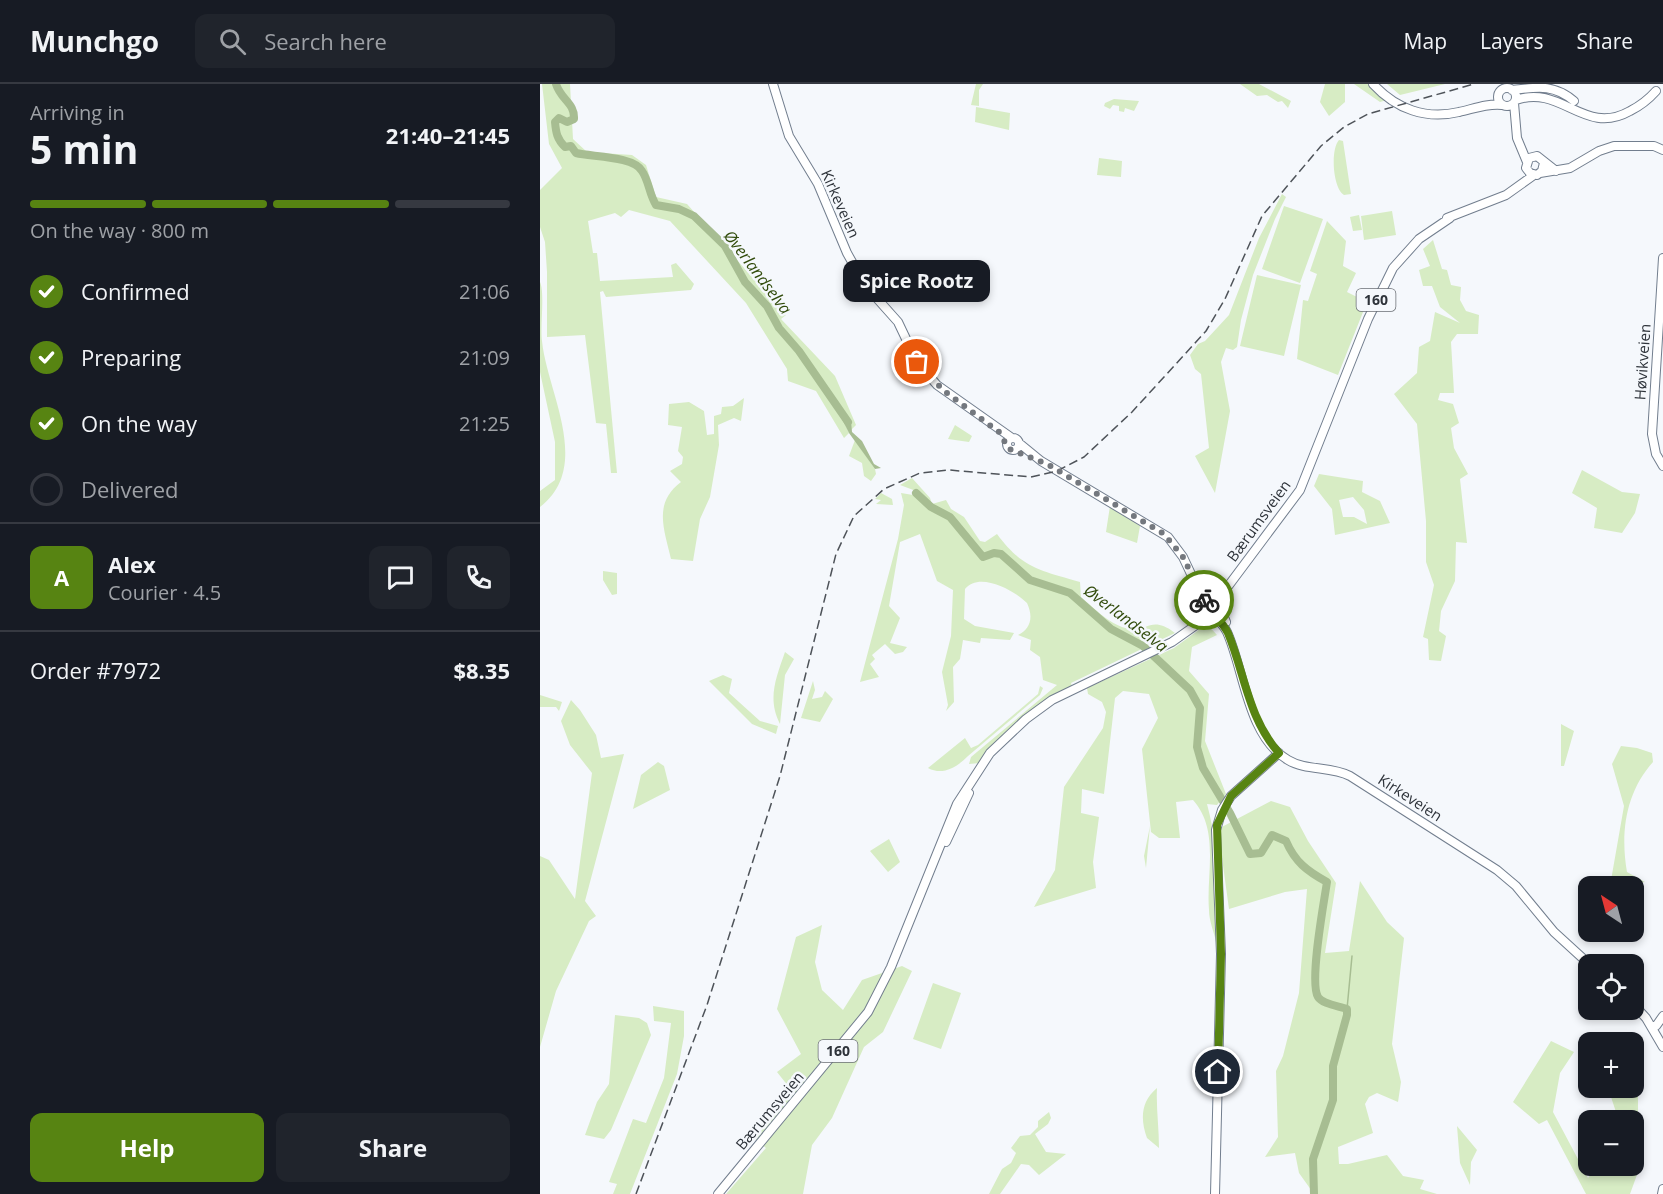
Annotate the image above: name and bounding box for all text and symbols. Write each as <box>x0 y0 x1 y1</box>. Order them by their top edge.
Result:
search box <box>195 14 615 68</box>
text: Munchgo <box>30 22 159 60</box>
icon: search <box>216 25 249 58</box>
text: Search here <box>264 26 387 56</box>
text: Map <box>1404 27 1447 55</box>
text: Layers <box>1480 27 1544 55</box>
text: Share <box>1577 27 1633 55</box>
text: Arriving in <box>30 99 125 126</box>
text: 21:40–21:45 <box>386 120 510 150</box>
text: 5 min <box>30 122 138 175</box>
street label: Kirkeveien <box>817 166 865 241</box>
text: On the way · 800 m <box>30 217 209 244</box>
water label: Øverlandselva <box>719 225 797 319</box>
callout: Spice Rootz <box>844 260 991 302</box>
text: Spice Rootz <box>860 267 973 294</box>
icon: check <box>30 275 63 308</box>
text: Confirmed <box>81 276 190 306</box>
text: 21:06 <box>459 278 510 305</box>
road number: 160 <box>1356 289 1396 311</box>
street label: Høvikveien <box>1629 323 1655 401</box>
pin <box>891 336 942 387</box>
icon: check <box>30 341 63 374</box>
text: Preparing <box>81 342 181 372</box>
text: 21:09 <box>459 344 510 371</box>
icon: bag <box>900 345 933 378</box>
icon: check <box>30 407 63 440</box>
text: On the way <box>81 408 197 438</box>
text: 21:25 <box>459 410 510 437</box>
text: Delivered <box>81 474 179 504</box>
street label: Bærumsveien <box>1222 476 1295 565</box>
button: chat <box>369 546 432 609</box>
button: phone <box>447 546 510 609</box>
text: Alex <box>108 549 156 579</box>
text: A <box>54 562 69 592</box>
courier <box>1174 570 1234 630</box>
text: Courier · 4.5 <box>108 579 221 606</box>
water label: Øverlandselva <box>1079 579 1173 657</box>
icon: bike <box>1188 584 1221 617</box>
text: Order #7972 <box>30 655 161 685</box>
text: $8.35 <box>453 655 510 685</box>
street label: Kirkeveien <box>1375 769 1446 825</box>
north arrow <box>1578 876 1644 942</box>
map controls <box>1578 876 1644 1176</box>
button: locate <box>1578 954 1644 1020</box>
button: + <box>1578 1032 1644 1098</box>
road number: 160 <box>818 1040 858 1062</box>
pin <box>1192 1046 1243 1097</box>
icon: home <box>1201 1055 1234 1088</box>
street label: Bærumsveien <box>731 1067 808 1154</box>
button: − <box>1578 1110 1644 1176</box>
button: Help <box>30 1113 264 1182</box>
button: Share <box>276 1113 510 1182</box>

